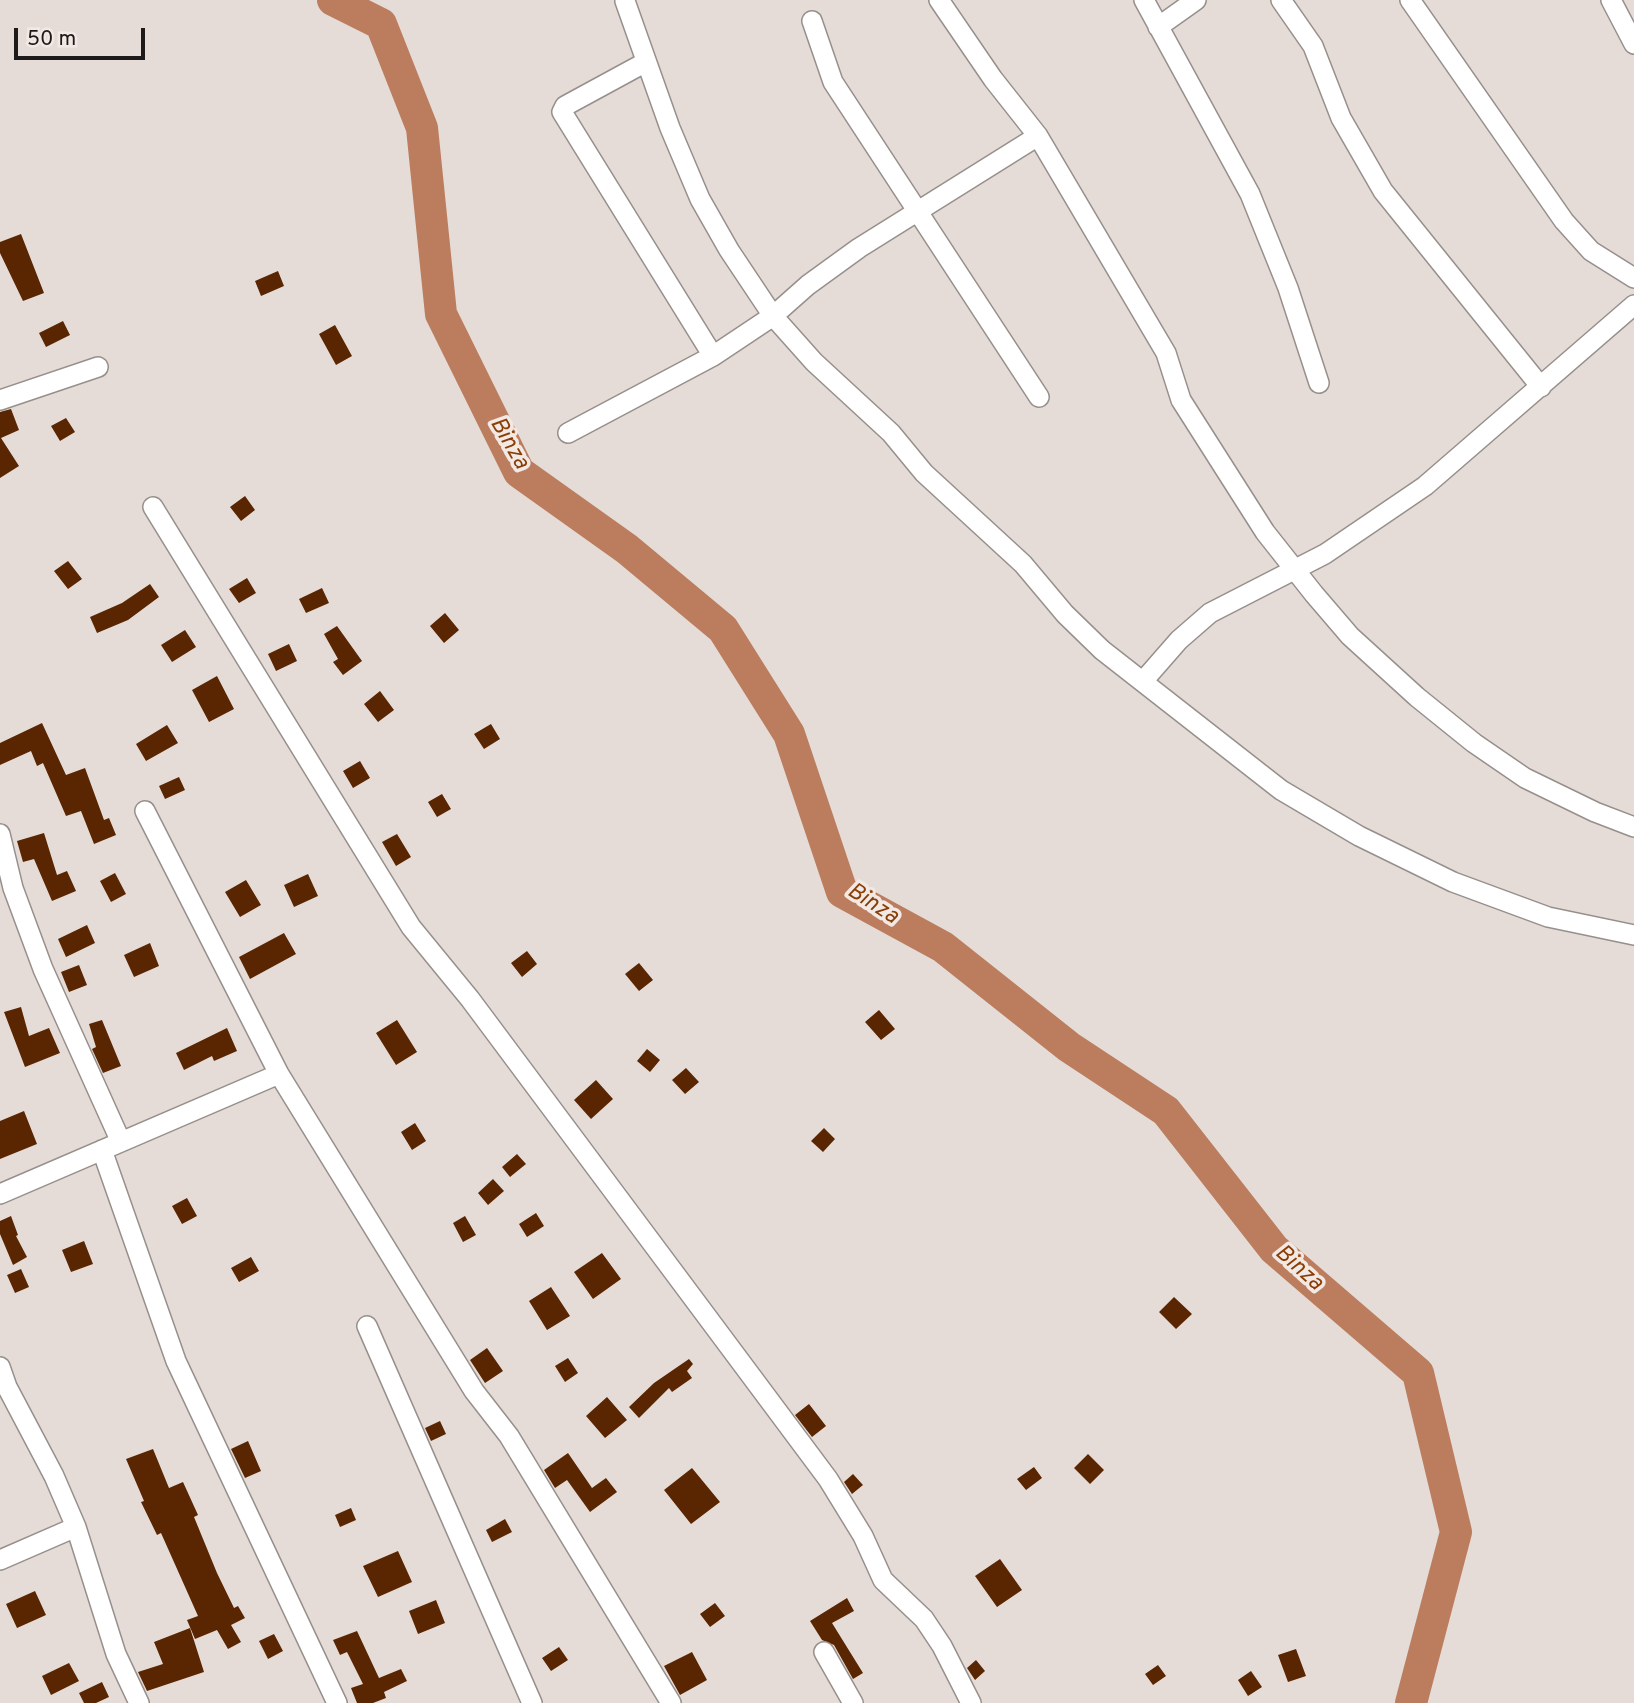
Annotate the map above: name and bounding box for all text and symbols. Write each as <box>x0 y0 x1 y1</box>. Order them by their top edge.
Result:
scale bar <box>18 14 149 58</box>
text: 50 m <box>27 26 76 53</box>
water label: Binza <box>482 413 534 475</box>
water label: Binza <box>841 878 903 932</box>
water label: Binza <box>1268 1240 1328 1298</box>

